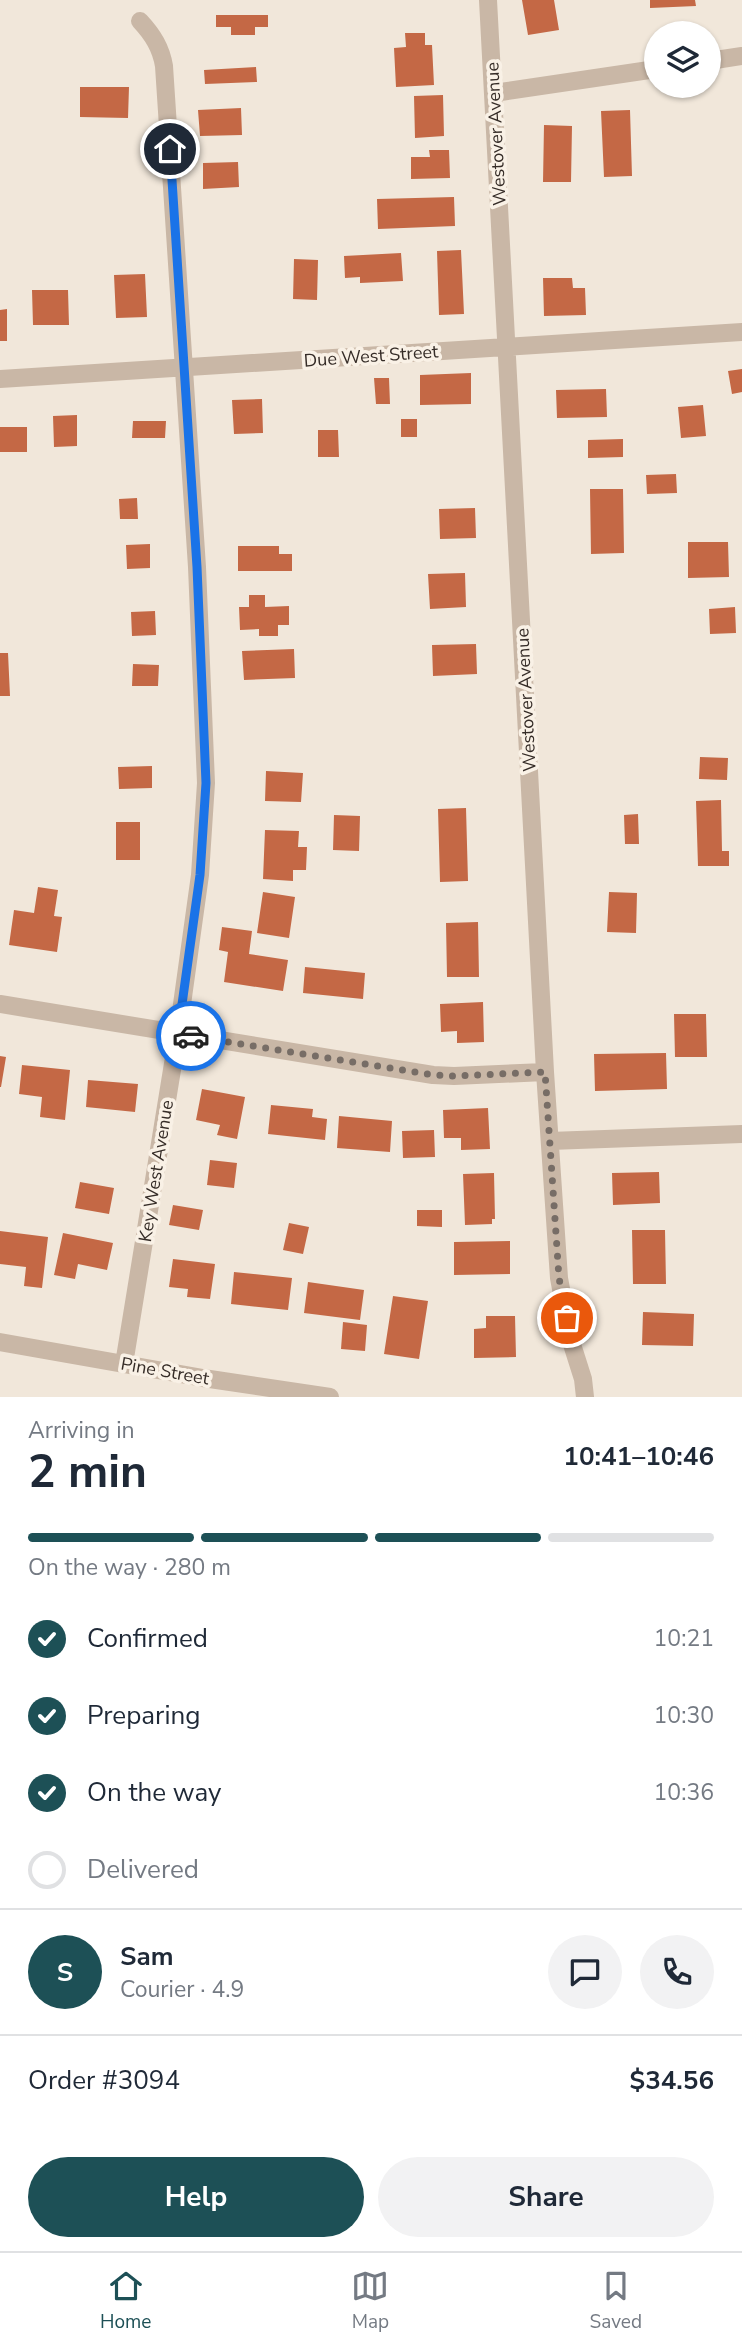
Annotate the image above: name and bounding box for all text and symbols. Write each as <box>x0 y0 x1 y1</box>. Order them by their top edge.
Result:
map controls <box>644 21 721 98</box>
button: layers <box>644 21 721 98</box>
street label: Westover Avenue <box>480 61 512 207</box>
pin <box>140 119 200 179</box>
icon: home <box>151 130 189 168</box>
street label: Due West Street <box>303 339 440 373</box>
street label: Westover Avenue <box>510 627 542 773</box>
courier <box>156 1001 226 1071</box>
icon: car <box>172 1017 210 1055</box>
street label: Key West Avenue <box>133 1098 179 1244</box>
pin <box>537 1288 597 1348</box>
icon: bag <box>548 1299 586 1337</box>
street label: Pine Street <box>119 1351 212 1391</box>
text: Arriving in <box>28 1415 135 1446</box>
text: 10:41–10:46 <box>563 1439 714 1474</box>
text: 2 min <box>28 1440 147 1503</box>
text: On the way · 280 m <box>28 1552 231 1583</box>
icon: check <box>28 1620 66 1658</box>
text: Confirmed <box>87 1621 208 1656</box>
text: 10:21 <box>654 1623 714 1654</box>
icon: check <box>28 1697 66 1735</box>
text: Preparing <box>87 1698 200 1733</box>
text: 10:30 <box>654 1700 714 1731</box>
icon: check <box>28 1774 66 1812</box>
text: On the way <box>87 1775 221 1810</box>
text: 10:36 <box>654 1777 714 1808</box>
text: Delivered <box>87 1852 199 1887</box>
button: chat <box>548 1935 622 2009</box>
button: phone <box>640 1935 714 2009</box>
text: Sam <box>120 1939 173 1974</box>
text: S <box>57 1955 73 1990</box>
text: Courier · 4.9 <box>120 1974 244 2005</box>
text: Order #3094 <box>28 2063 180 2098</box>
text: $34.56 <box>630 2063 714 2098</box>
button: Help <box>28 2157 364 2237</box>
button: Share <box>378 2157 714 2237</box>
tab: Home <box>100 2267 151 2335</box>
tab: Map <box>351 2267 389 2335</box>
tab: Saved <box>589 2267 642 2335</box>

